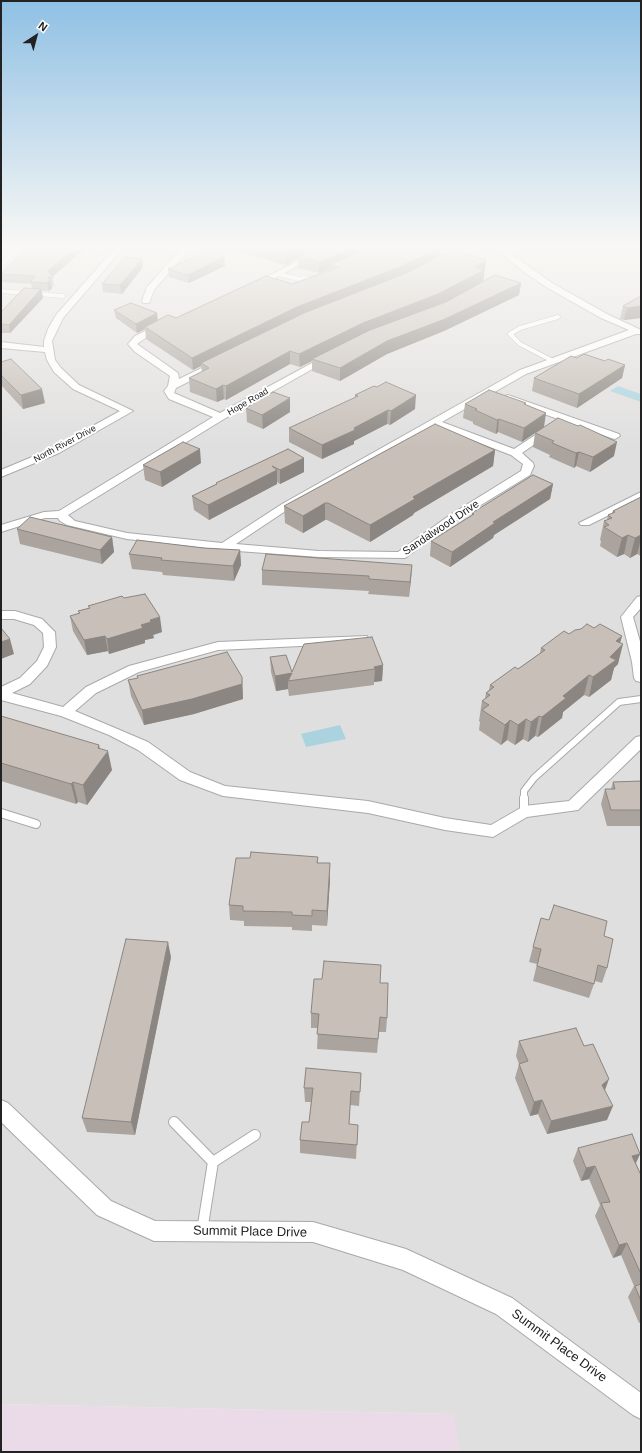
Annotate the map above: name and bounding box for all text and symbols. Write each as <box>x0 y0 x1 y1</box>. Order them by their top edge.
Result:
north arrow <box>16 16 56 56</box>
text: N <box>36 19 50 33</box>
street label: Hope Road <box>226 386 270 418</box>
street label: North River Drive <box>32 423 98 465</box>
street label: Sandalwood Drive <box>400 498 482 558</box>
street label: Summit Place Drive <box>193 1223 307 1241</box>
street label: Summit Place Drive <box>508 1306 610 1386</box>

